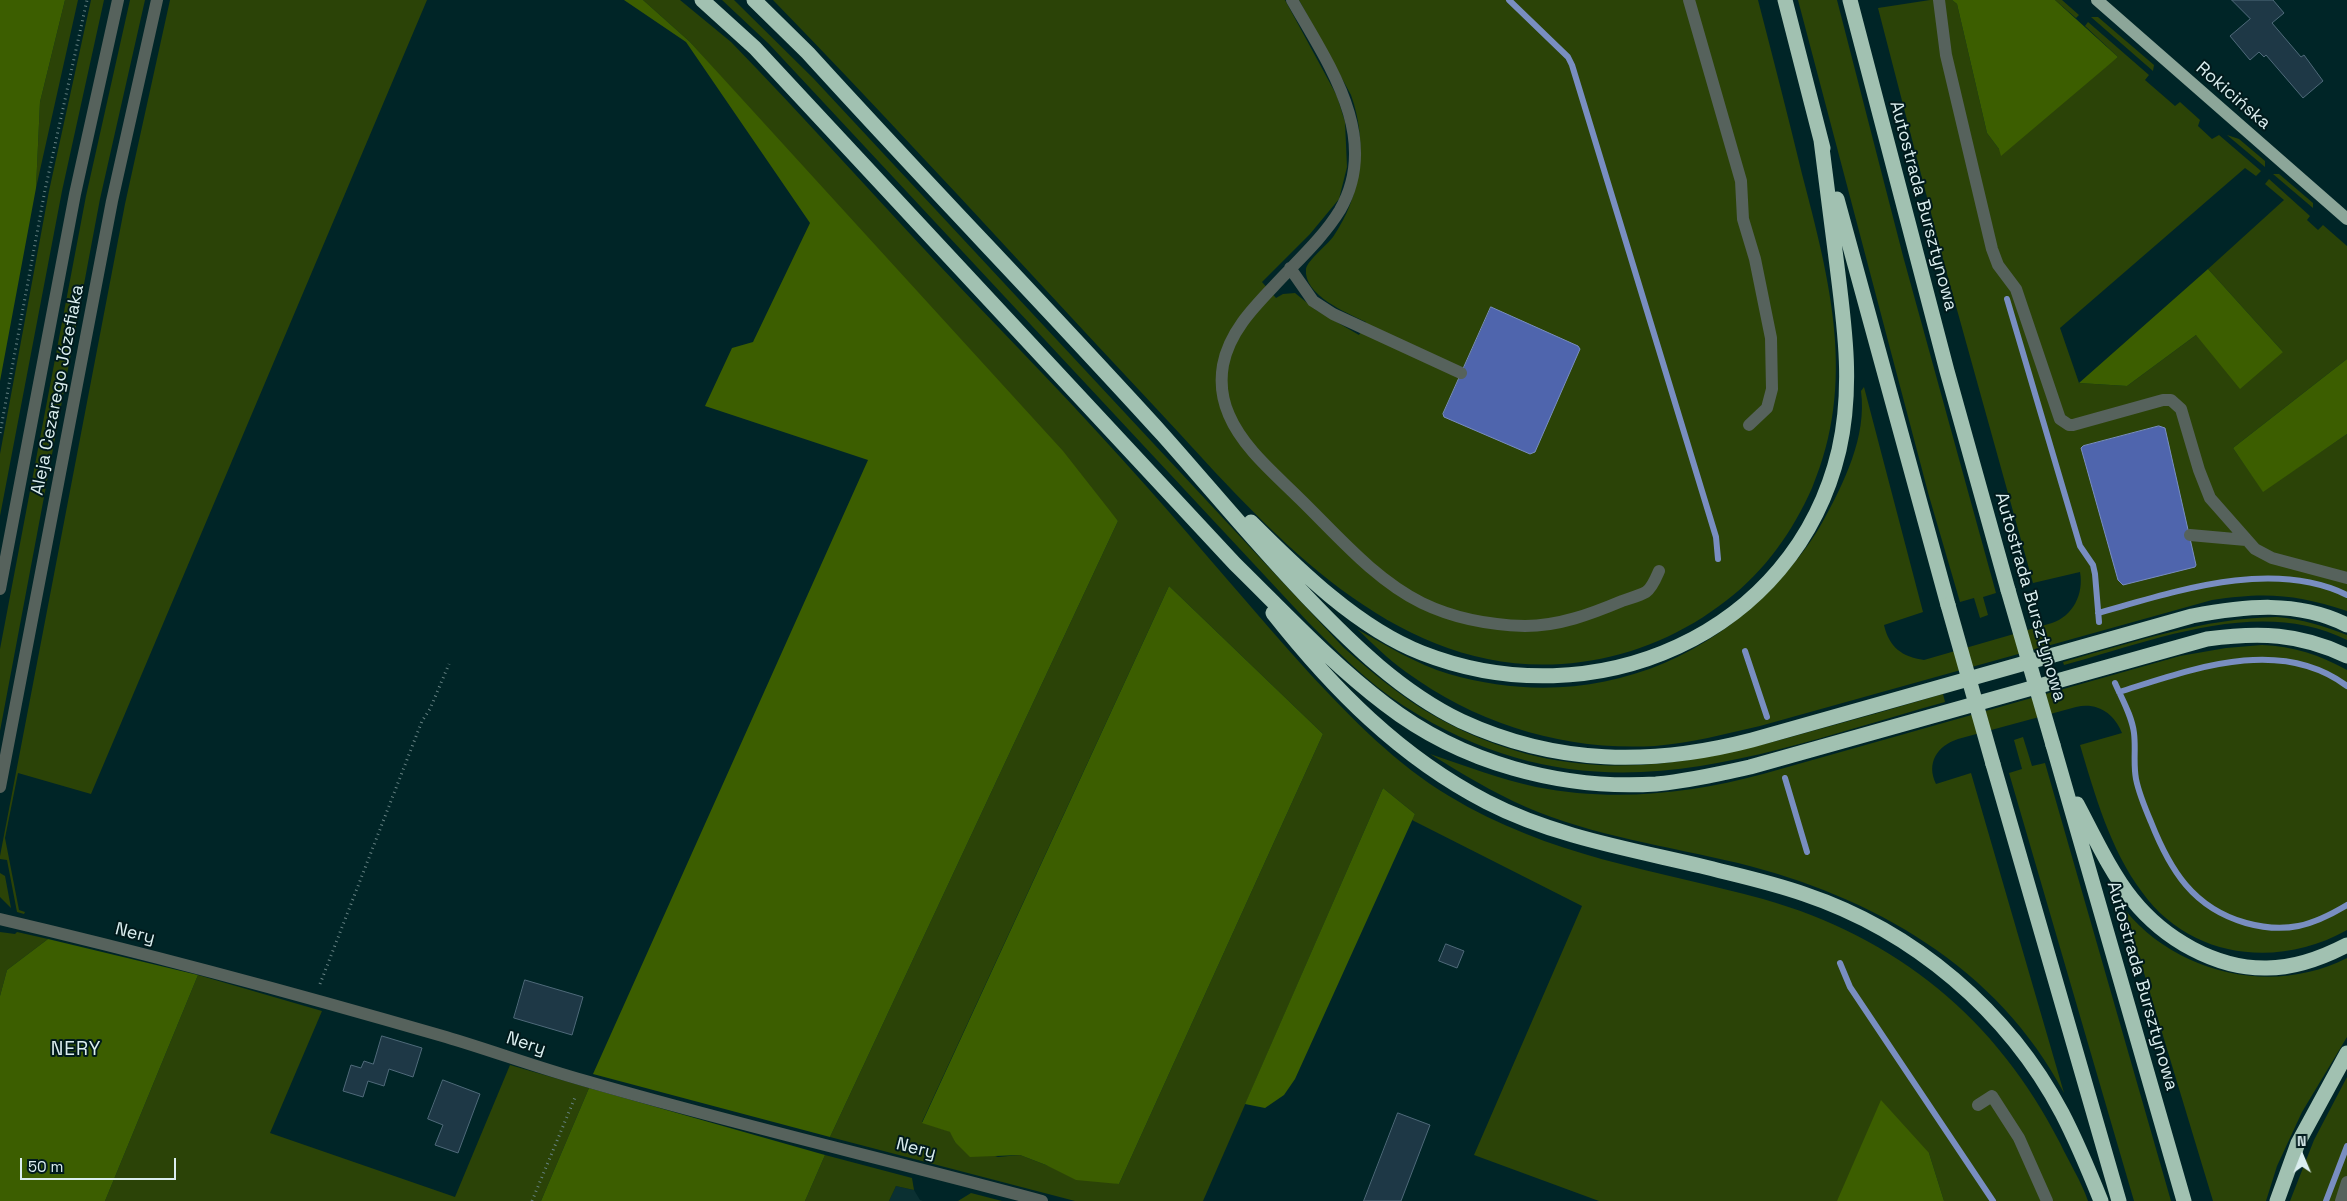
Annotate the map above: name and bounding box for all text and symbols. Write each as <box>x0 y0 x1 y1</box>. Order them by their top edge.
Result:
street label: Rokicińska <box>2191 58 2275 134</box>
street label: Autostrada Bursztynowa <box>1885 99 1961 313</box>
street label: Aleja Cezarego Józefiaka <box>27 283 89 497</box>
street label: Autostrada Bursztynowa <box>1990 490 2070 704</box>
street label: Autostrada Bursztynowa <box>2102 879 2182 1093</box>
street label: Nery <box>113 919 157 949</box>
street label: Nery <box>503 1027 549 1061</box>
district label: NERY <box>50 1039 102 1061</box>
north arrow <box>2277 1131 2327 1181</box>
text: N <box>2297 1132 2307 1150</box>
street label: Nery <box>894 1134 938 1164</box>
scale bar <box>22 1148 179 1180</box>
text: 50 m <box>28 1157 63 1176</box>

